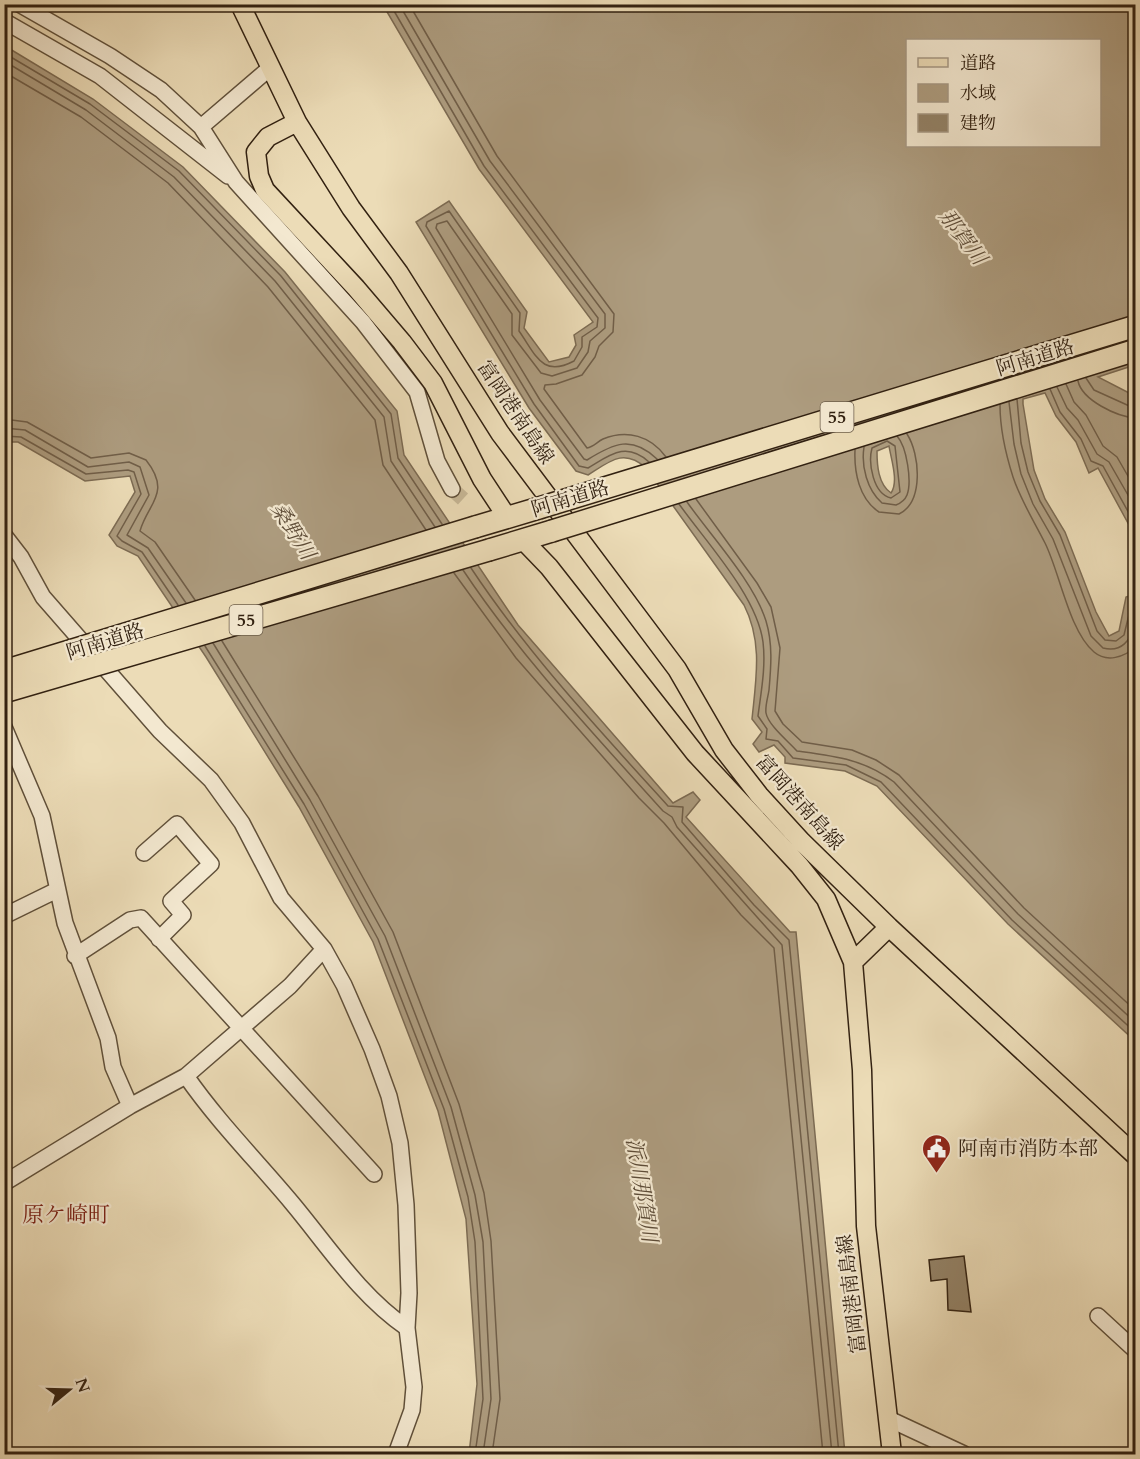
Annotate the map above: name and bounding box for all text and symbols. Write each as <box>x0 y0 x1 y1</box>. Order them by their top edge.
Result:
legend <box>906 39 1101 147</box>
text: 道路 <box>960 51 996 76</box>
text: 水域 <box>960 81 996 106</box>
text: 建物 <box>960 111 996 136</box>
water label: 那賀川 <box>932 203 994 273</box>
street label: 阿南道路 <box>993 333 1077 382</box>
street label: 富岡港南島線 <box>471 355 560 470</box>
road number: 55 <box>820 402 854 432</box>
street label: 阿南道路 <box>528 474 612 523</box>
water label: 桑野川 <box>264 497 323 567</box>
road number: 55 <box>230 605 262 635</box>
street label: 阿南道路 <box>63 617 147 666</box>
street label: 富岡港南島線 <box>749 749 850 856</box>
public building icon: 阿南市消防本部 <box>921 1132 953 1174</box>
place label: 阿南市消防本部 <box>958 1135 1098 1162</box>
water label: 派川那賀川 <box>619 1136 664 1246</box>
district label: 原ケ崎町 <box>22 1200 110 1230</box>
street label: 富岡港南島線 <box>831 1233 872 1355</box>
north arrow <box>39 1360 99 1420</box>
text: N <box>70 1375 95 1396</box>

